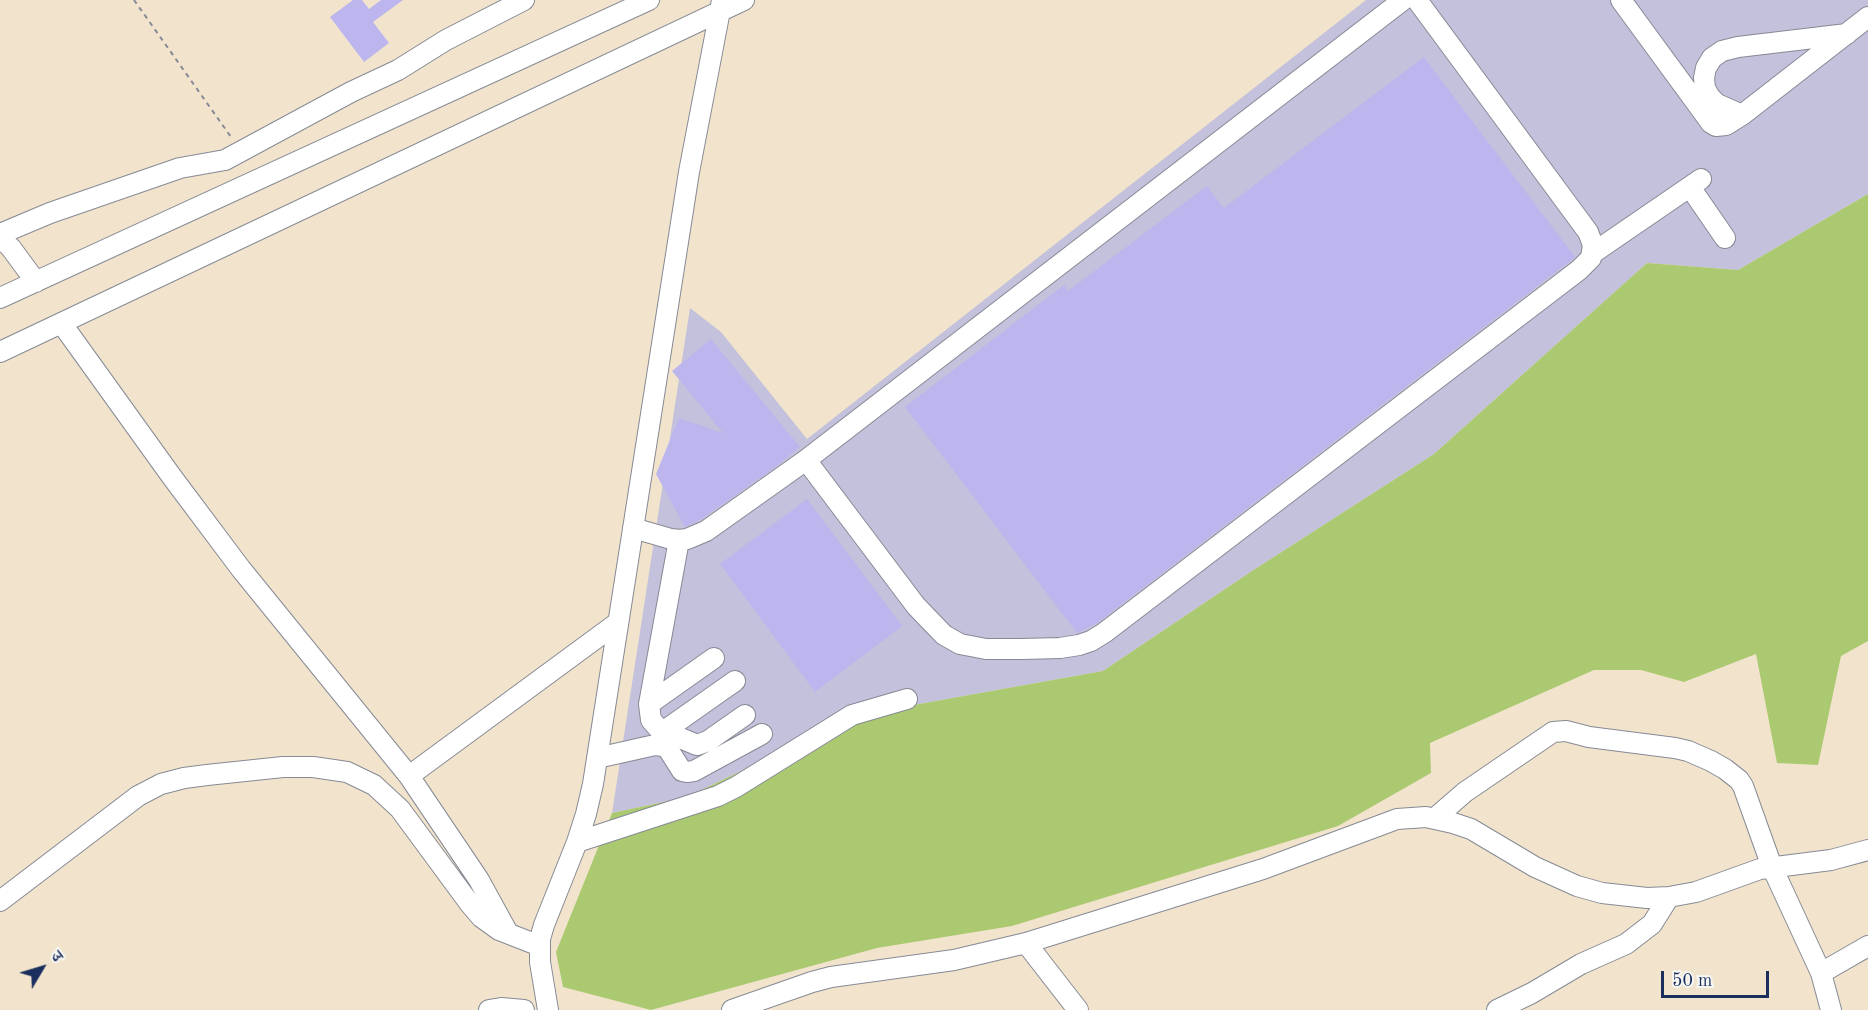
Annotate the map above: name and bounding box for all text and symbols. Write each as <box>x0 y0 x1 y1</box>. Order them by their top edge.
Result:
north arrow <box>12 938 72 998</box>
text: उ <box>47 949 65 965</box>
scale bar <box>1664 959 1772 997</box>
text: 50 m <box>1672 972 1712 990</box>

